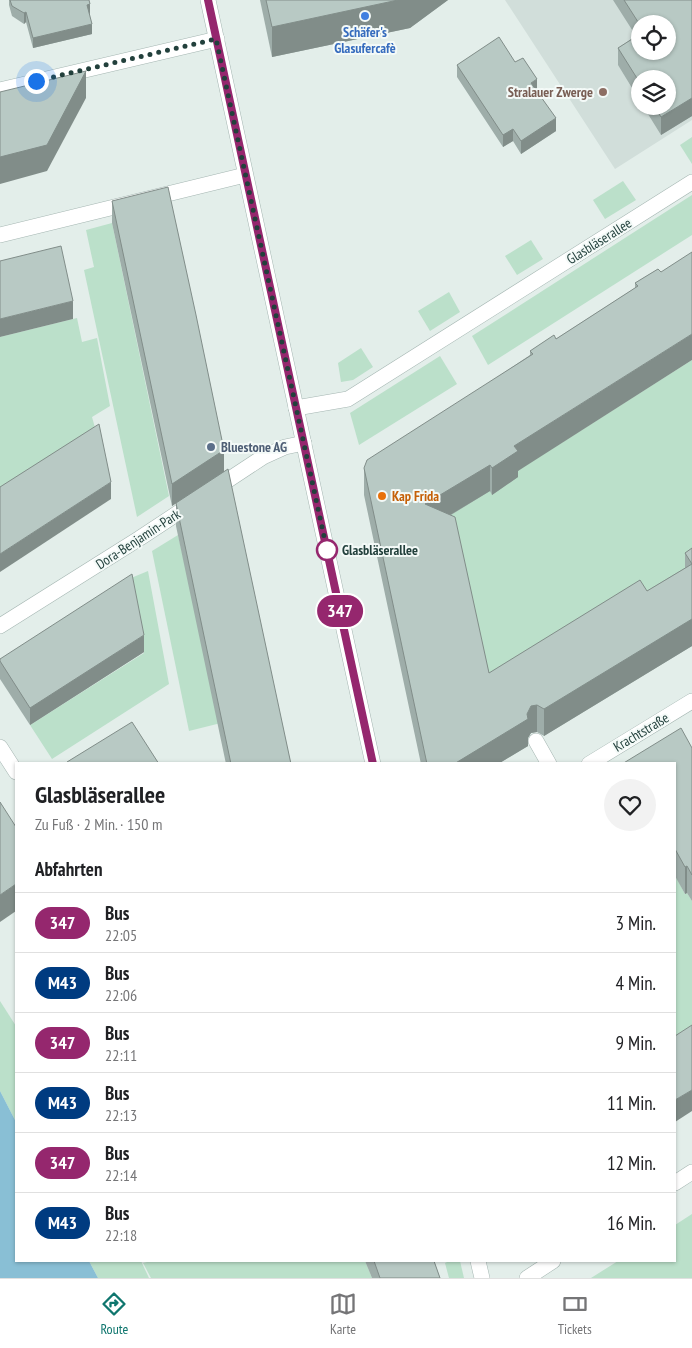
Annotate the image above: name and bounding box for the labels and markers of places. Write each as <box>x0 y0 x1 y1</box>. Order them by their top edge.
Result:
marker: Schäfer's Glasufercafè <box>359 10 371 22</box>
place label: Schäfer's Glasufercafè <box>334 23 396 57</box>
place label: Stralauer Zwerge <box>508 83 593 101</box>
marker: Stralauer Zwerge <box>597 86 609 98</box>
place label: Bluestone AG <box>221 438 287 456</box>
marker: Bluestone AG <box>205 441 217 453</box>
place label: Kap Frida <box>392 487 439 505</box>
marker: Kap Frida <box>376 490 388 502</box>
marker: Glasbläserallee <box>316 539 338 561</box>
place label: Glasbläserallee <box>342 541 418 559</box>

